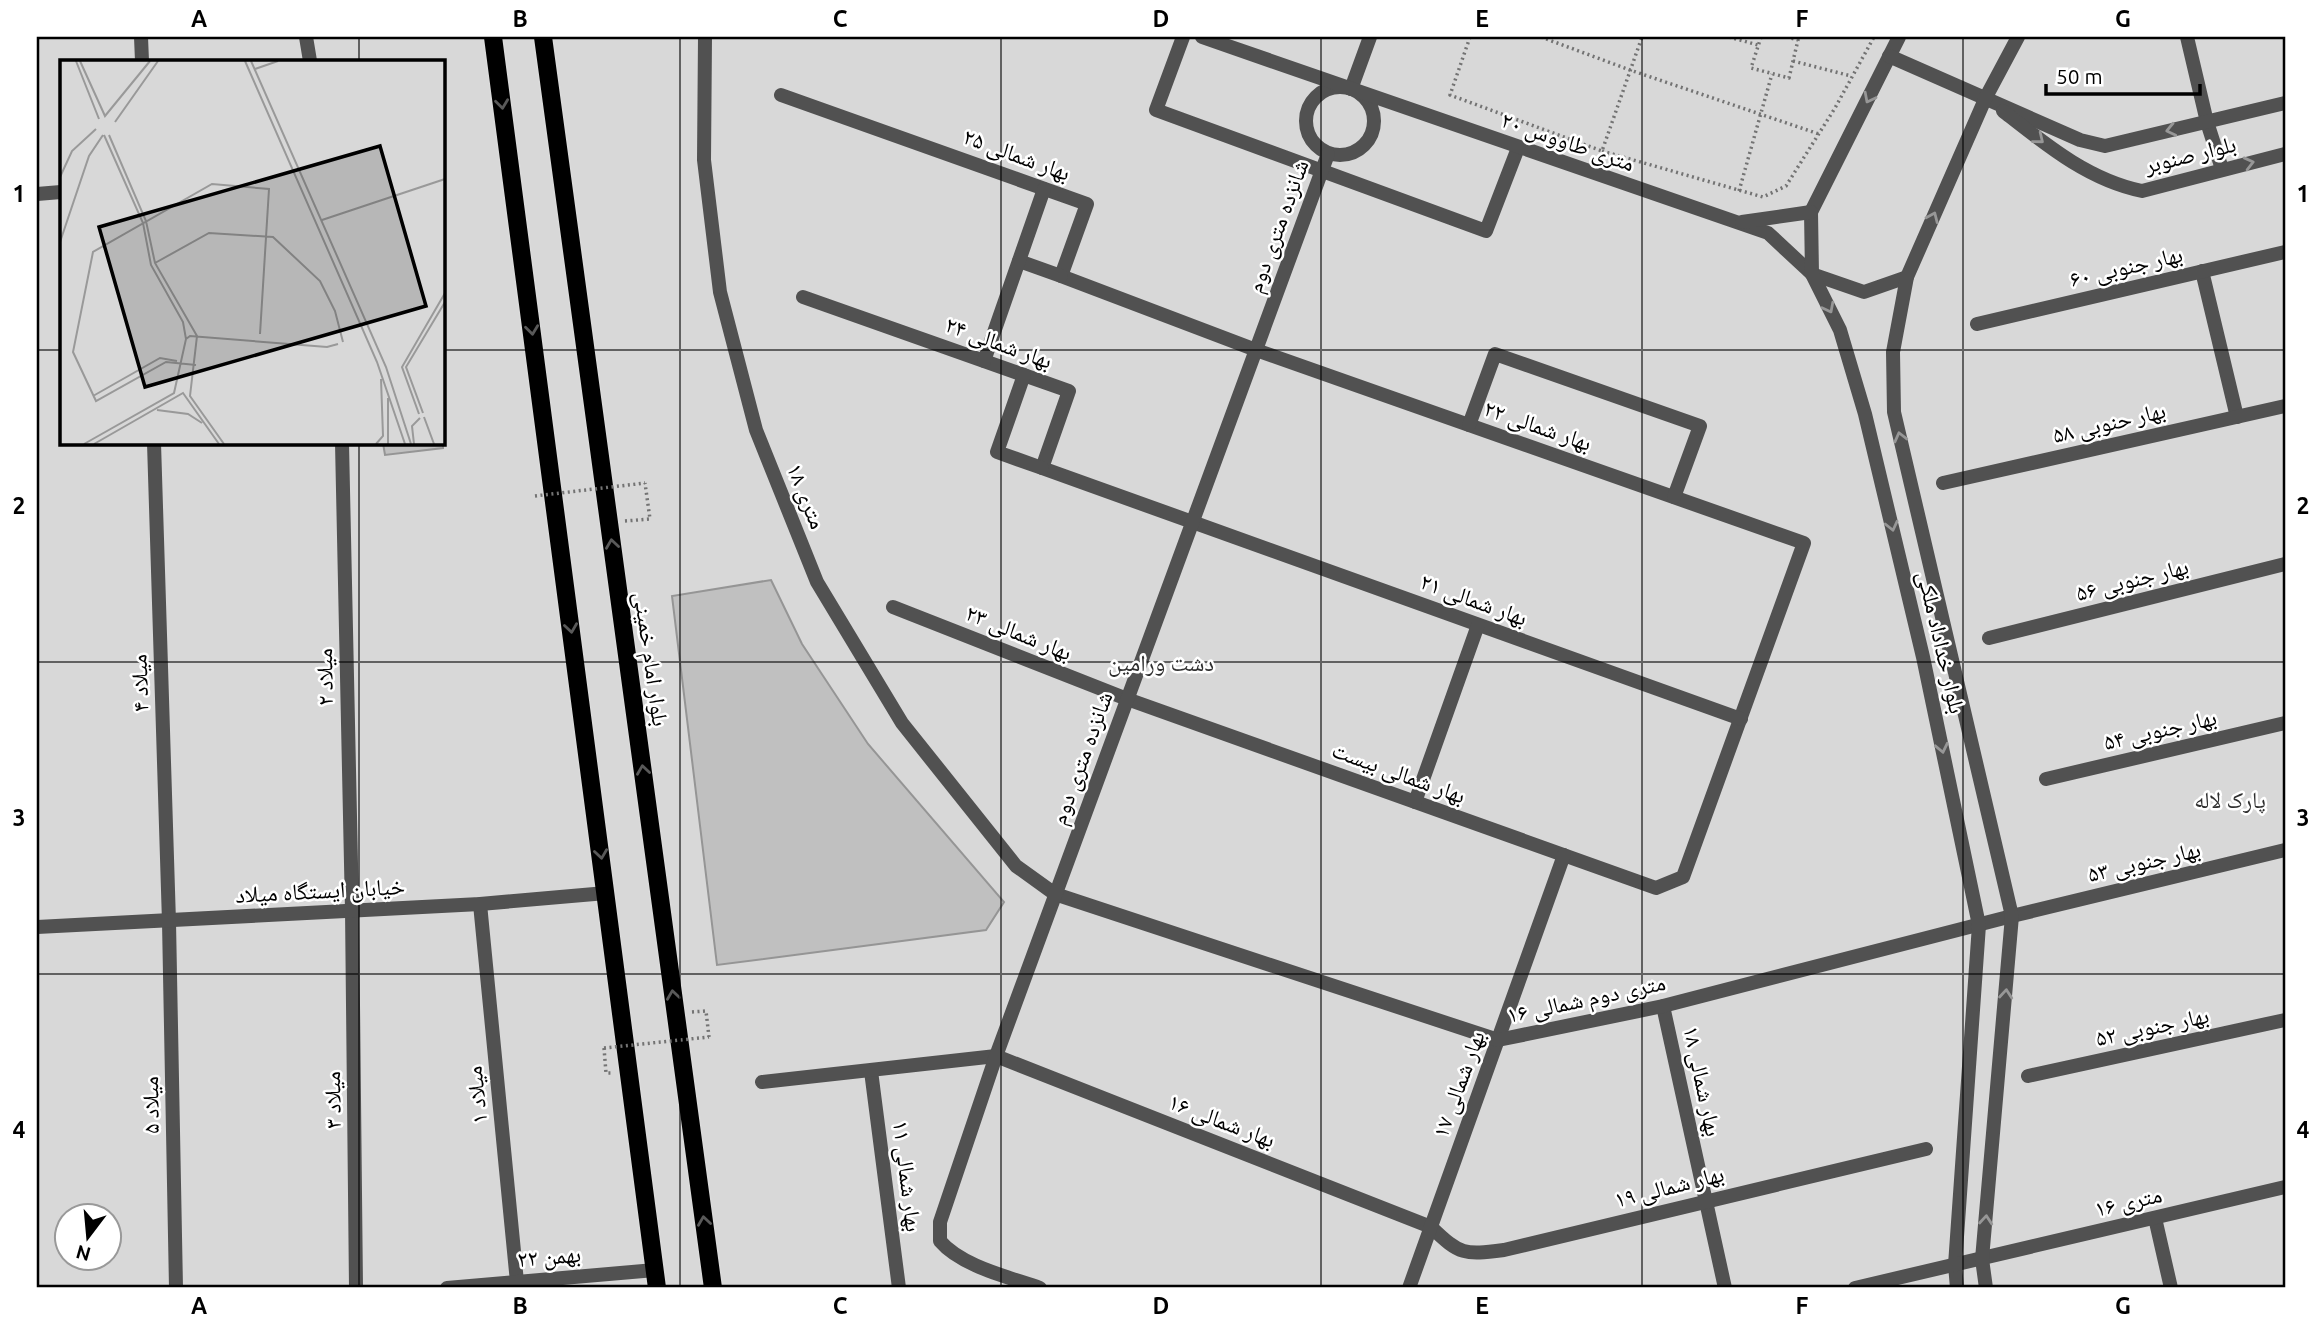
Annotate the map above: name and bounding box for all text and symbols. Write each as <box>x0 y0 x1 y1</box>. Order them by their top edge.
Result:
text: A <box>191 6 207 31</box>
text: B <box>512 6 528 31</box>
text: C <box>833 6 848 31</box>
text: D <box>1153 6 1169 31</box>
text: E <box>1475 6 1489 31</box>
text: F <box>1796 6 1809 31</box>
text: G <box>2115 6 2131 31</box>
scale bar <box>2046 52 2200 96</box>
inset map <box>60 60 444 444</box>
text: 50 m <box>2056 64 2103 88</box>
one-way arrow <box>1863 91 1877 103</box>
one-way arrow <box>495 99 510 110</box>
street label: ۲۰ متری طاووس <box>1497 107 1638 177</box>
one-way arrow <box>2165 122 2177 136</box>
street label: بهار شمالی ۲۵ <box>959 123 1074 187</box>
one-way arrow <box>2031 131 2044 144</box>
street label: بلوار صنوبر <box>2141 131 2239 179</box>
street label: شانزده متری دوم <box>1241 156 1316 297</box>
one-way arrow <box>2243 157 2255 171</box>
text: 1 <box>13 181 25 206</box>
text: 1 <box>2297 181 2309 206</box>
one-way arrow <box>1925 211 1939 223</box>
street label: بهار جنوبی ۶۰ <box>2067 241 2185 293</box>
one-way arrow <box>1821 301 1835 313</box>
street label: بهار شمالی ۲۴ <box>941 311 1056 375</box>
one-way arrow <box>524 324 539 336</box>
street label: بهار شمالی ۲۲ <box>1480 395 1595 457</box>
street label: بهار حنوبی ۵۸ <box>2050 397 2168 449</box>
one-way arrow <box>1894 431 1908 443</box>
street label: ۱۸ متری <box>781 460 831 533</box>
text: 2 <box>13 493 25 518</box>
text: 2 <box>2297 493 2309 518</box>
one-way arrow <box>1884 520 1898 532</box>
one-way arrow <box>605 538 620 550</box>
street label: بهار جنوبی ۵۶ <box>2073 553 2191 607</box>
street label: بهار شمالی ۲۱ <box>1416 568 1531 632</box>
street label: بلوار خداداد ملکی <box>1911 568 1971 716</box>
street label: بلوار امام خمینی <box>626 590 674 728</box>
street label: بهار شمالی ۲۳ <box>962 599 1076 666</box>
one-way arrow <box>564 623 579 634</box>
street label: میلاد ۲ <box>311 648 338 706</box>
park label: دشت ورامین <box>1108 650 1214 677</box>
street label: میلاد ۴ <box>125 654 154 712</box>
street label: شانزده متری دوم <box>1045 688 1120 829</box>
street label: بهار جنوبی ۵۴ <box>2101 704 2219 756</box>
street label: بهار شمالی بیست <box>1328 736 1469 810</box>
one-way arrow <box>1933 742 1948 754</box>
one-way arrow <box>635 764 650 776</box>
park label: پارک لاله <box>2194 787 2266 814</box>
text: 3 <box>13 805 25 830</box>
text: 3 <box>2297 805 2309 830</box>
street label: بهار جنوبی ۵۳ <box>2085 836 2203 888</box>
one-way arrow <box>593 848 608 860</box>
street label: خیابان ایستگاه میلاد <box>235 873 406 909</box>
street label: ۱۶ متری دوم شمالی <box>1504 969 1668 1031</box>
one-way arrow <box>1998 988 2013 999</box>
one-way arrow <box>666 989 681 1001</box>
street label: بهار جنوبی ۵۲ <box>2093 1002 2211 1052</box>
street label: بهار شمالی ۱۸ <box>1677 1024 1727 1139</box>
street label: بهار شمالی ۱۷ <box>1427 1027 1491 1142</box>
street label: میلاد ۱ <box>461 1065 493 1125</box>
street label: میلاد ۳ <box>319 1071 346 1129</box>
street label: میلاد ۵ <box>137 1076 164 1134</box>
street label: بهار شمالی ۱۶ <box>1164 1088 1279 1154</box>
text: 4 <box>13 1117 26 1142</box>
text: 4 <box>2297 1117 2310 1142</box>
street label: بهار شمالی ۱۱ <box>887 1119 927 1233</box>
street label: بهار شمالی ۱۹ <box>1612 1160 1727 1214</box>
street label: ۱۶ متری <box>2092 1181 2164 1223</box>
north arrow <box>52 1202 122 1272</box>
one-way arrow <box>696 1215 711 1226</box>
one-way arrow <box>1978 1215 1993 1226</box>
text: N <box>73 1241 93 1266</box>
street label: ۲۲ بهمن <box>516 1241 582 1273</box>
text: A <box>191 1293 207 1318</box>
text: B <box>512 1293 528 1318</box>
text: C <box>833 1293 848 1318</box>
text: D <box>1153 1293 1169 1318</box>
text: E <box>1475 1293 1489 1318</box>
text: F <box>1796 1293 1809 1318</box>
text: G <box>2115 1293 2131 1318</box>

